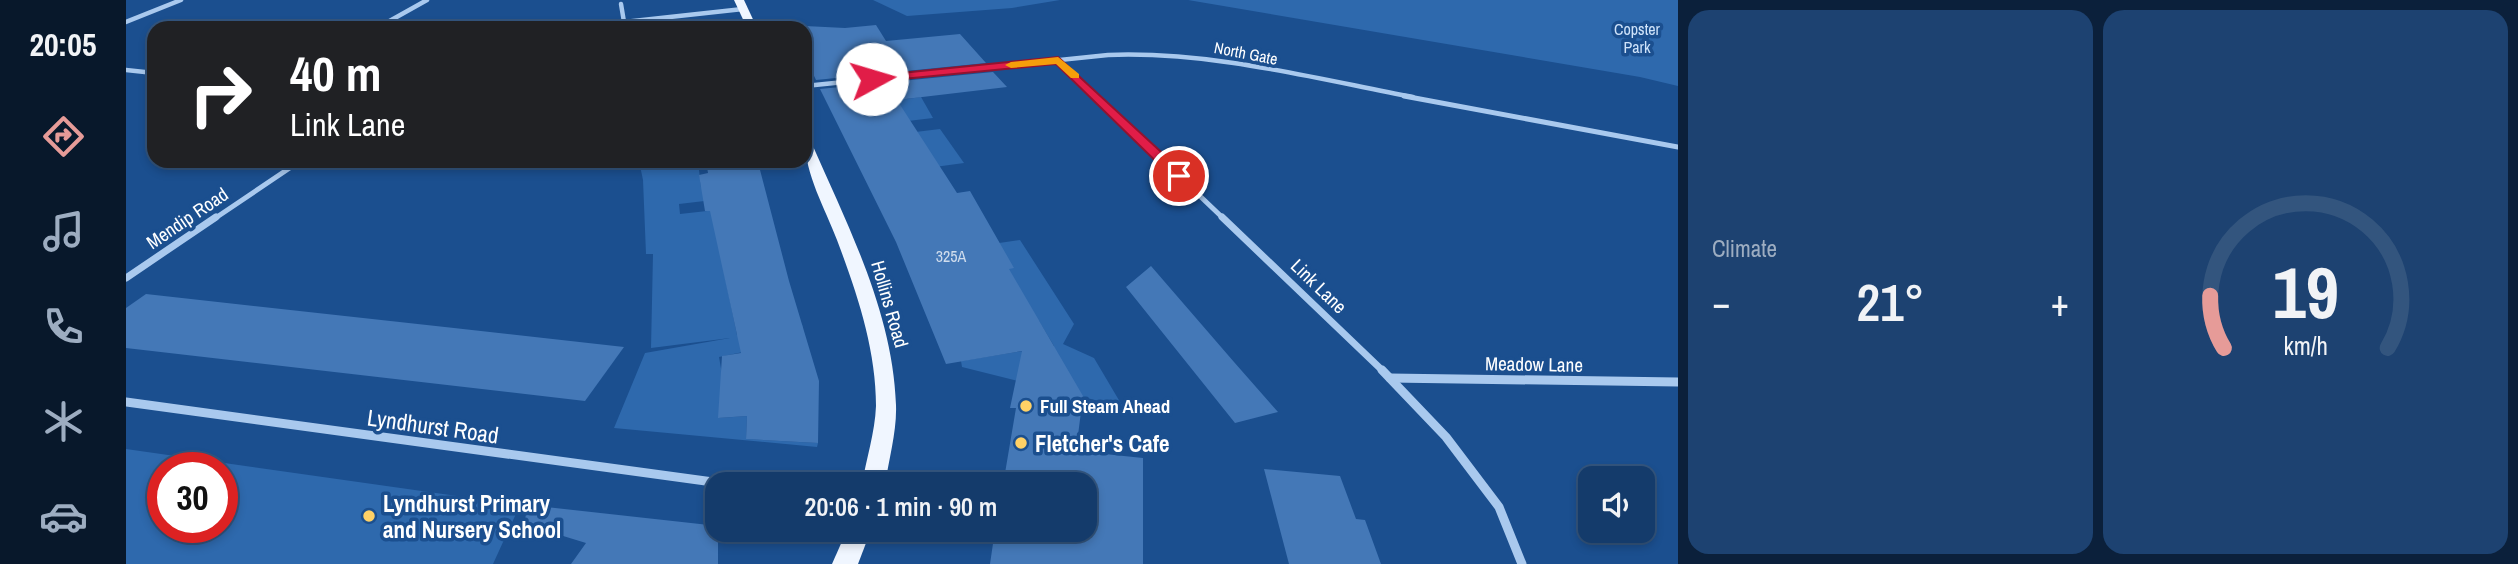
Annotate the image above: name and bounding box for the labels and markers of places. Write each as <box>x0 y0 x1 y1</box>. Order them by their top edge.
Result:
pin <box>1149 146 1209 206</box>
place label: Full Steam Ahead <box>1040 393 1170 419</box>
marker: Full Steam Ahead <box>1018 398 1034 414</box>
place label: Fletcher's Cafe <box>1035 428 1169 459</box>
marker: Fletcher's Cafe <box>1013 435 1029 451</box>
place label: Lyndhurst Primary and Nursery School <box>383 488 561 545</box>
marker: Lyndhurst Primary and Nursery School <box>361 508 377 524</box>

